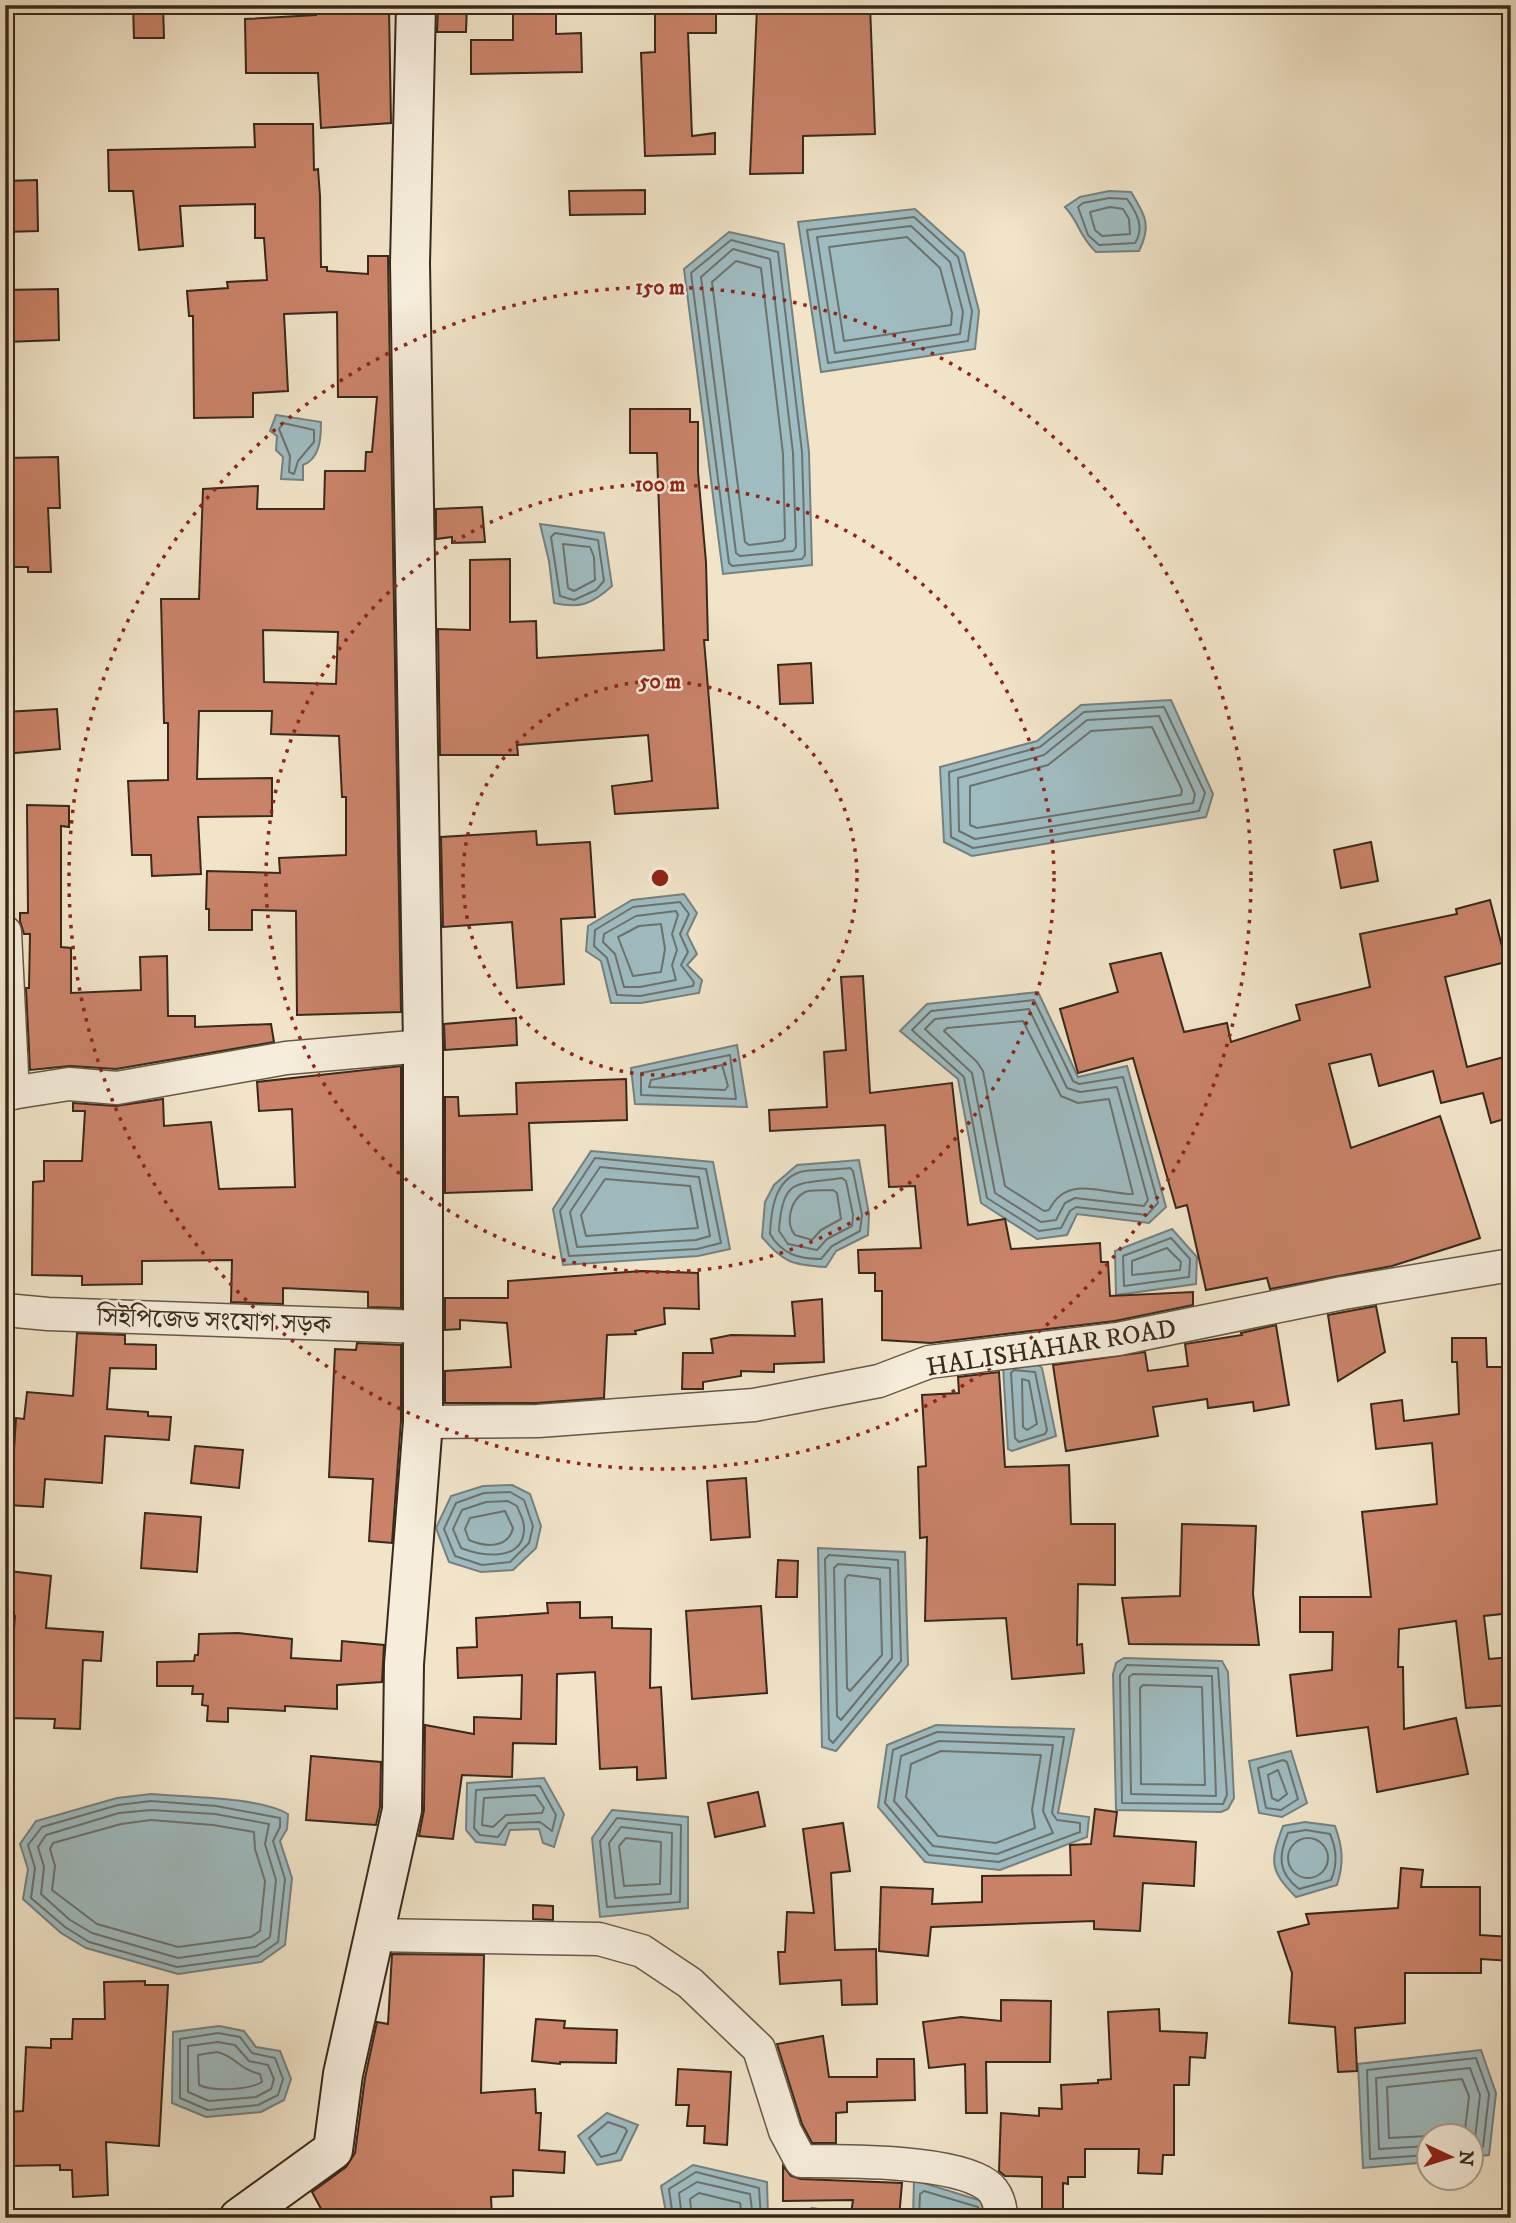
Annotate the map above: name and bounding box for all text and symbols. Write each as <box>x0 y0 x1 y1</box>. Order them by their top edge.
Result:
text: 150 m <box>635 275 685 301</box>
text: 100 m <box>635 472 685 498</box>
text: 50 m <box>638 669 681 695</box>
centre of rings <box>648 866 672 890</box>
street label: সিইপিজেড সংযোগ সড়ক <box>95 1301 333 1342</box>
street label: HALISHAHAR ROAD <box>924 1312 1178 1385</box>
north arrow <box>1414 2122 1484 2192</box>
text: N <box>1453 2149 1477 2167</box>

